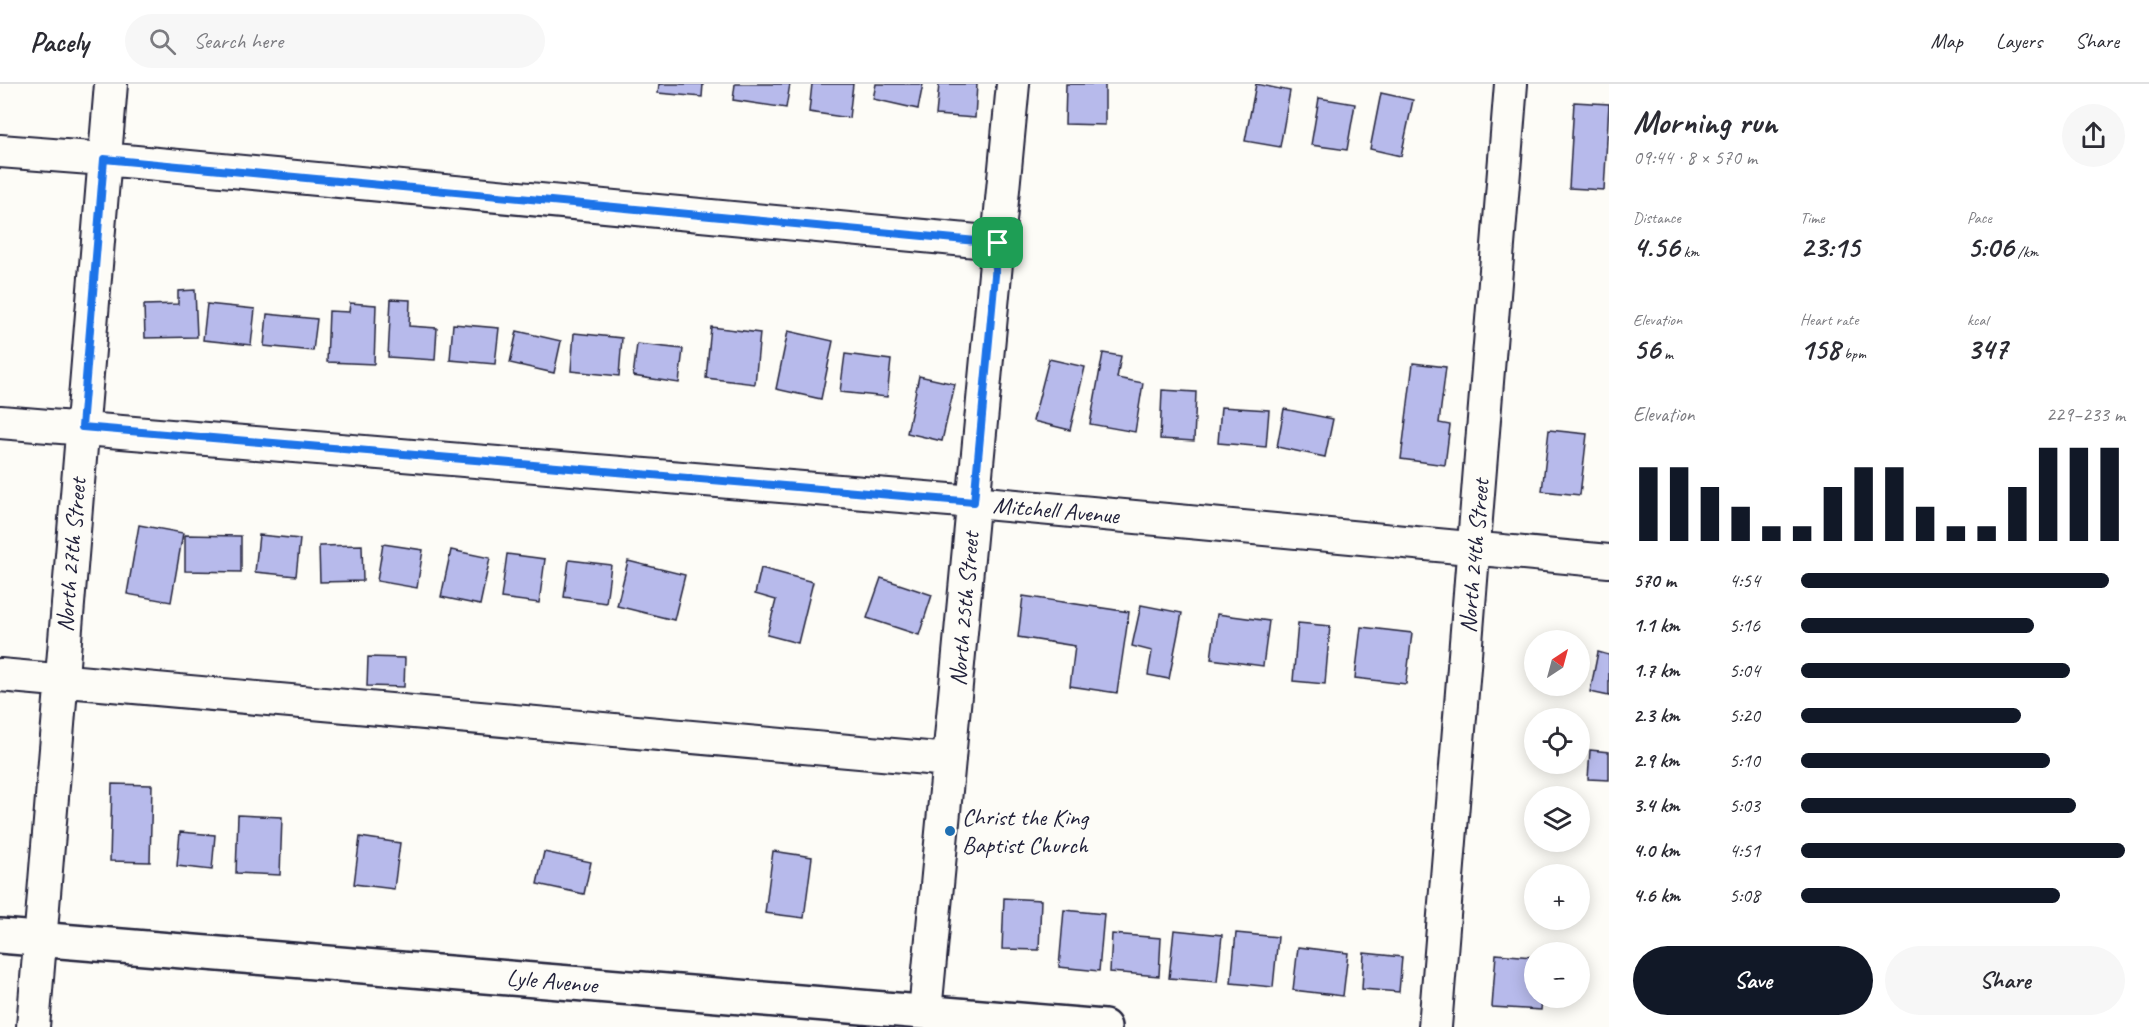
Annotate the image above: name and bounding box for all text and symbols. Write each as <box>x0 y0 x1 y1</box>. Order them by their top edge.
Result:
search box <box>125 14 545 68</box>
text: Pacely <box>30 24 89 59</box>
icon: search <box>146 25 179 58</box>
text: Search here <box>194 27 283 55</box>
text: Map <box>1930 28 1963 54</box>
text: Layers <box>1996 28 2042 54</box>
text: Share <box>2075 28 2119 54</box>
text: Morning run <box>1633 101 1777 143</box>
button: share <box>2062 104 2125 167</box>
text: 09:44 · 8 × 570 m <box>1633 145 1757 170</box>
text: Distance <box>1633 208 1681 228</box>
text: Time <box>1800 208 1824 228</box>
text: Pace <box>1967 208 1992 228</box>
pin <box>972 217 1023 268</box>
icon: arrive <box>981 226 1014 259</box>
text: 4.56 <box>1633 228 1680 266</box>
text: 23:15 <box>1800 228 1859 266</box>
text: 5:06 <box>1967 228 2014 266</box>
text: km <box>1680 242 1699 262</box>
text: /km <box>2014 242 2038 262</box>
text: Elevation <box>1633 310 1682 330</box>
text: Heart rate <box>1800 310 1858 330</box>
text: kcal <box>1967 310 1988 330</box>
text: 56 <box>1633 330 1660 368</box>
text: 158 <box>1800 330 1840 368</box>
text: 347 <box>1967 330 2007 368</box>
text: m <box>1660 344 1673 364</box>
text: bpm <box>1840 344 1866 364</box>
text: Elevation <box>1633 402 1695 427</box>
text: 229–233 m <box>2046 402 2125 427</box>
street label: North 27th Street <box>49 475 93 633</box>
street label: North 24th Street <box>1452 476 1496 634</box>
street label: Mitchell Avenue <box>992 490 1122 531</box>
street label: North 25th Street <box>942 529 986 687</box>
text: 570 m <box>1633 568 1676 593</box>
text: 4:54 <box>1729 568 1760 593</box>
text: 1.1 km <box>1633 613 1680 638</box>
text: 5:16 <box>1729 613 1760 638</box>
north arrow <box>1524 630 1590 696</box>
map controls <box>1524 630 1590 1008</box>
text: 1.7 km <box>1633 658 1679 683</box>
text: 5:04 <box>1729 658 1760 683</box>
text: 2.3 km <box>1633 703 1680 728</box>
text: 5:20 <box>1729 703 1760 728</box>
button: locate <box>1524 708 1590 774</box>
text: 2.9 km <box>1633 748 1679 773</box>
text: 5:10 <box>1729 748 1760 773</box>
button: layers <box>1524 786 1590 852</box>
text: 3.4 km <box>1633 793 1680 818</box>
text: 5:03 <box>1729 793 1760 818</box>
place label: Christ the King Baptist Church <box>962 802 1090 860</box>
marker: Christ the King Baptist Church <box>943 824 957 838</box>
text: 4.0 km <box>1633 838 1680 863</box>
text: 4:51 <box>1729 838 1760 863</box>
button: + <box>1524 864 1590 930</box>
text: 4.6 km <box>1633 883 1680 908</box>
text: 5:08 <box>1729 883 1760 908</box>
button: − <box>1524 942 1590 1008</box>
button: Save <box>1633 946 1873 1015</box>
button: Share <box>1885 946 2125 1015</box>
street label: Lyle Avenue <box>505 962 601 1000</box>

